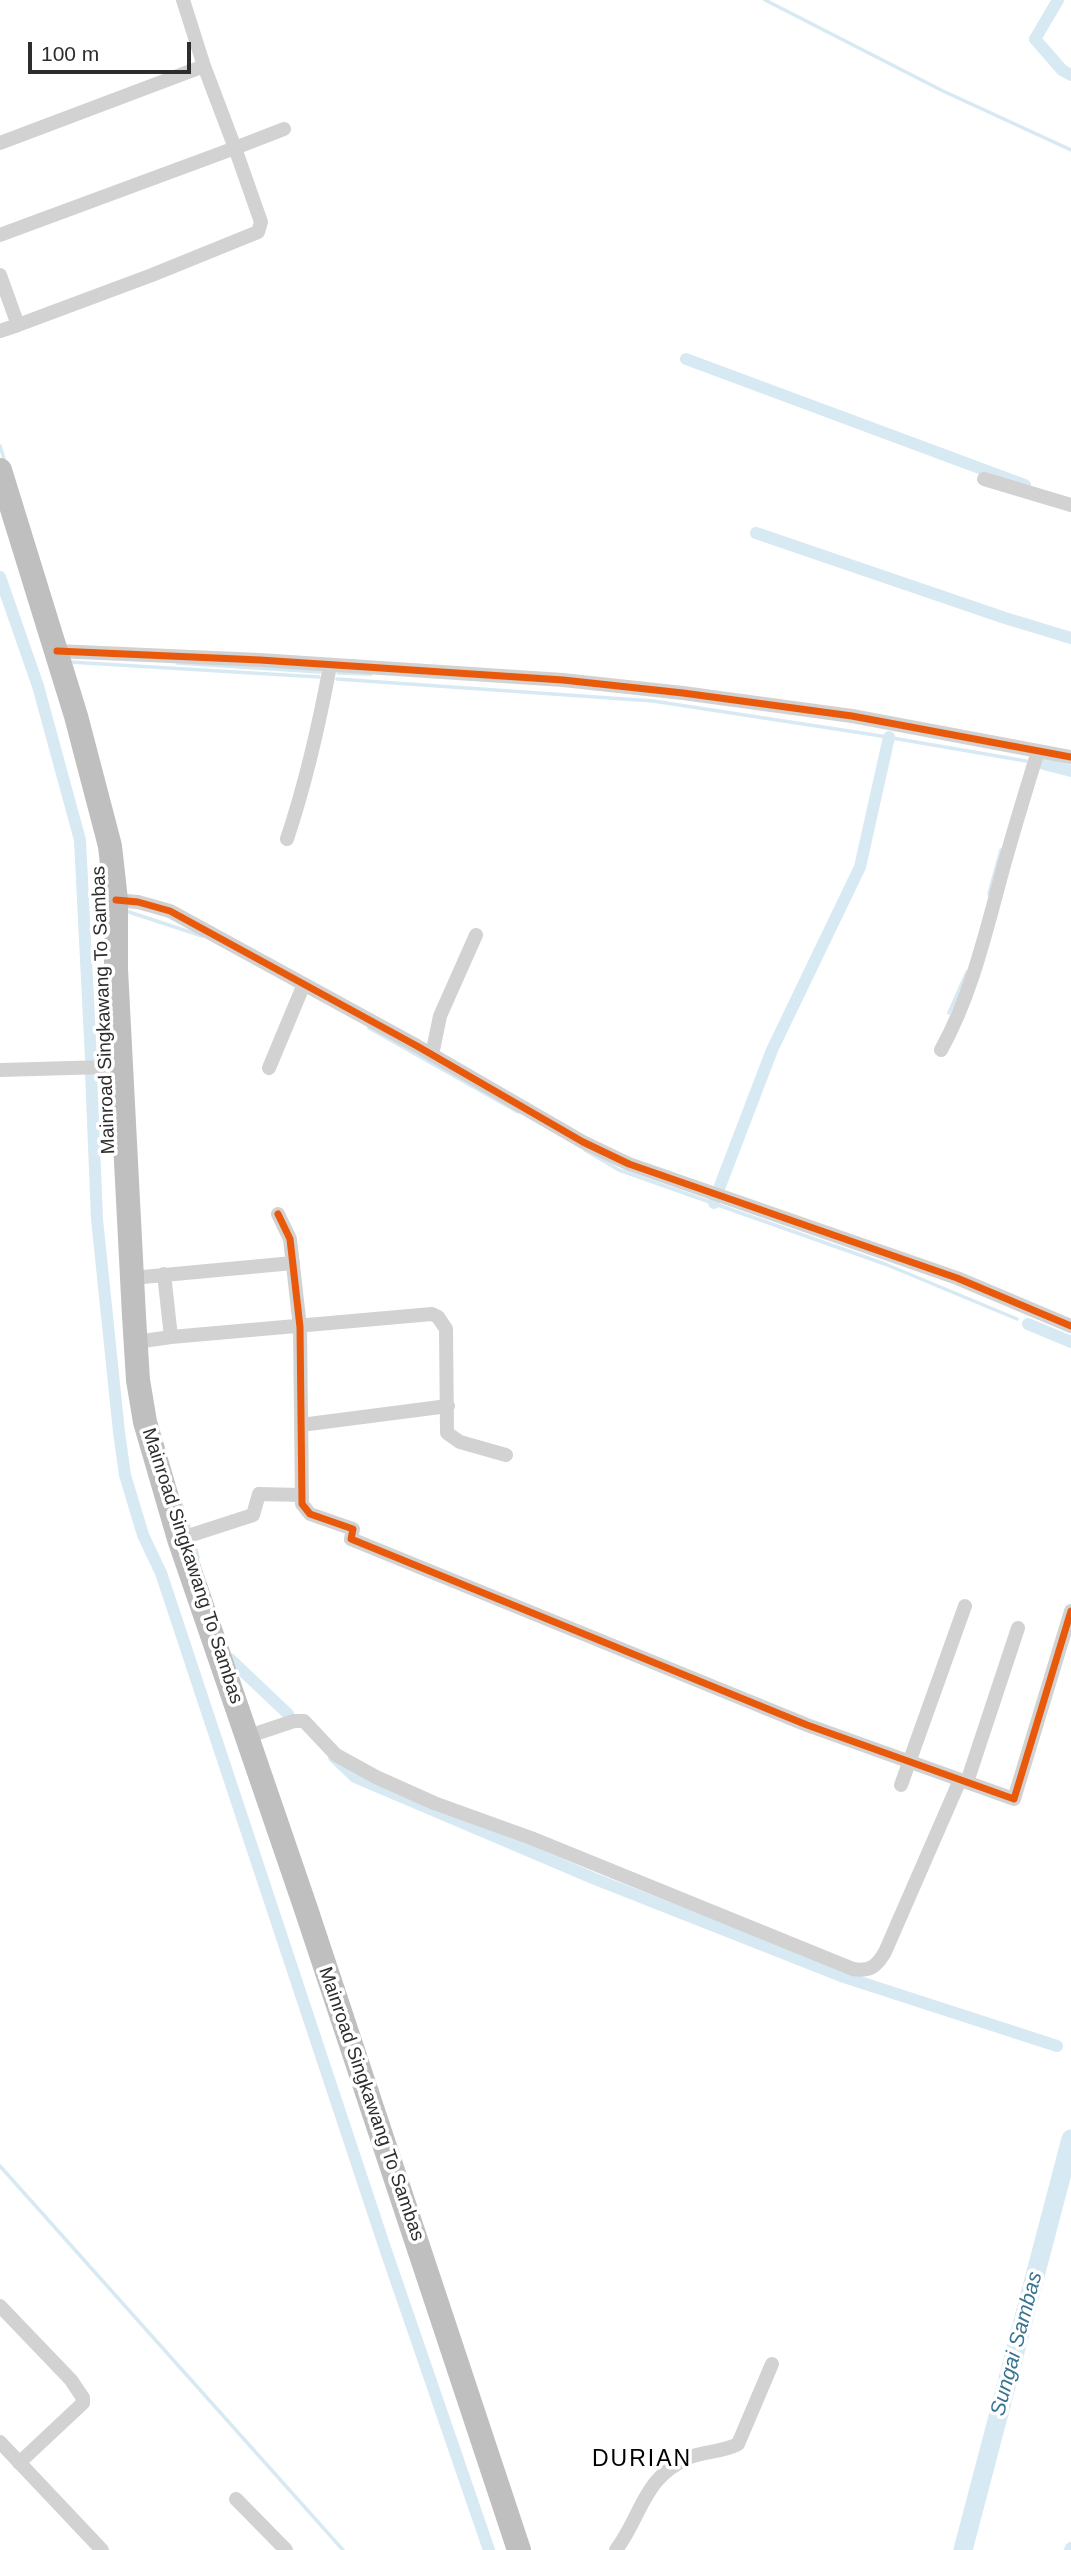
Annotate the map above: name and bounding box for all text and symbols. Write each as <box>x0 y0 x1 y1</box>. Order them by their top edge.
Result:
scale bar <box>32 28 194 72</box>
text: 100 m <box>41 42 99 65</box>
street label: Mainroad Singkawang To Sambas <box>88 866 120 1154</box>
street label: Mainroad Singkawang To Sambas <box>137 1425 247 1707</box>
street label: Mainroad Singkawang To Sambas <box>313 1964 429 2244</box>
water label: Sungai Sambas <box>986 2269 1048 2419</box>
district label: DURIAN <box>593 2446 691 2474</box>

